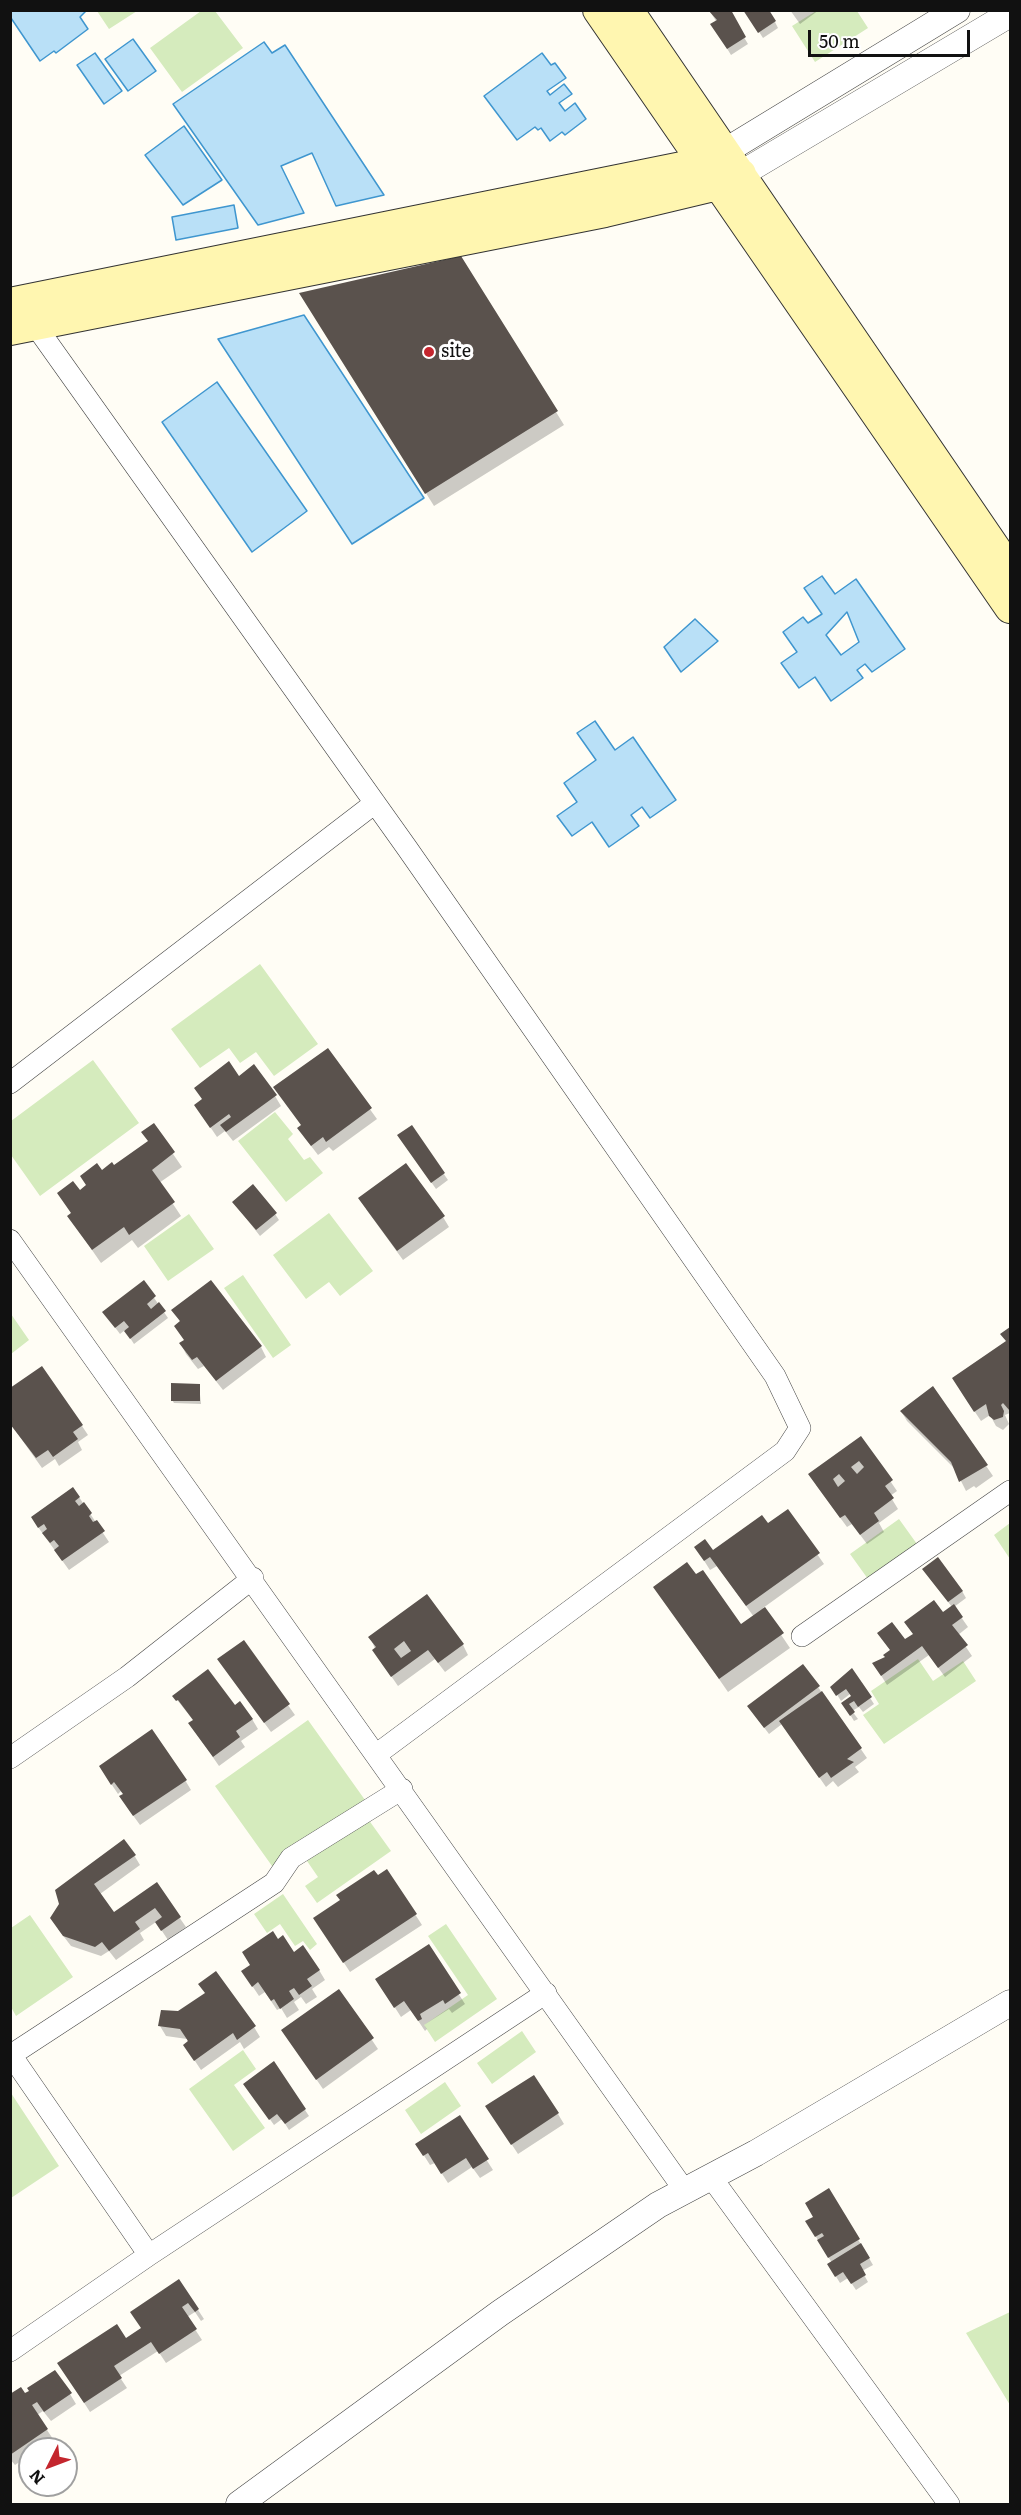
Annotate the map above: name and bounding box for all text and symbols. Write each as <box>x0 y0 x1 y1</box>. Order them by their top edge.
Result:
scale bar <box>811 18 973 56</box>
text: 50 m <box>819 27 860 54</box>
place label: site <box>441 341 471 363</box>
marker: site <box>422 345 436 359</box>
north arrow <box>18 2437 78 2497</box>
text: N <box>23 2465 50 2491</box>

